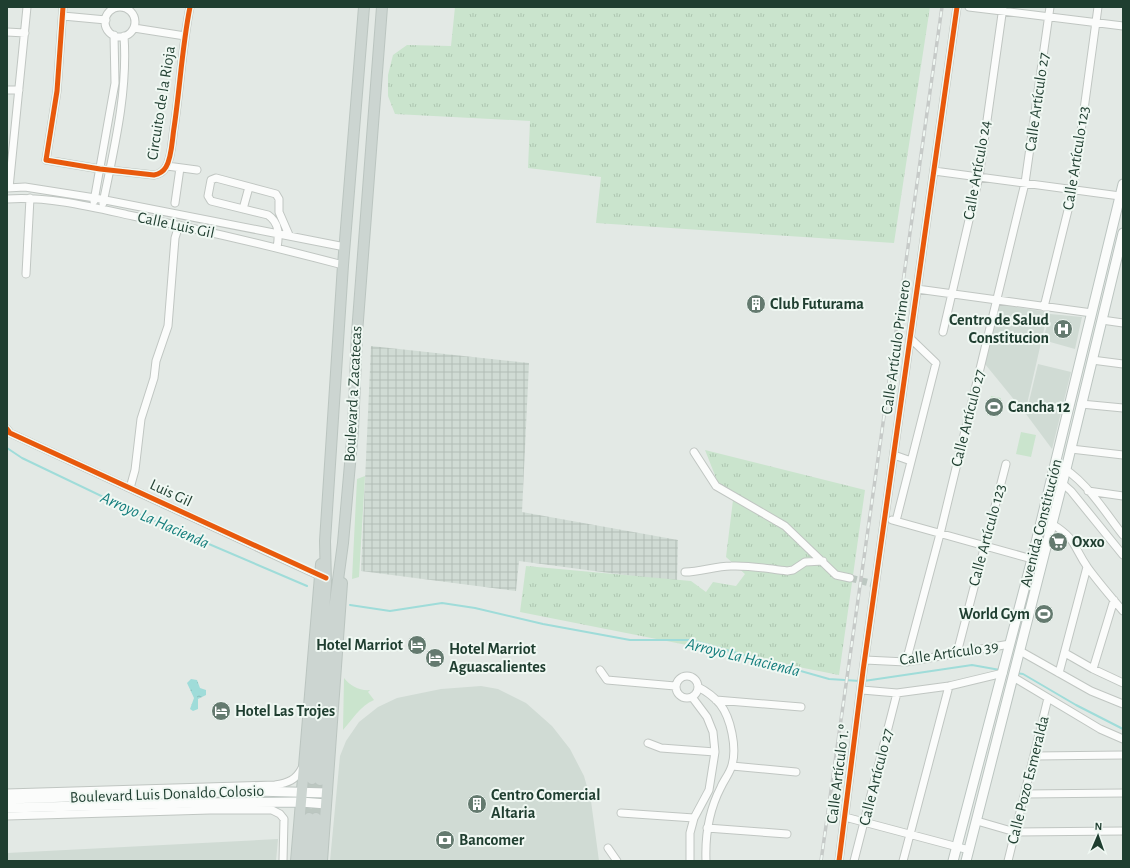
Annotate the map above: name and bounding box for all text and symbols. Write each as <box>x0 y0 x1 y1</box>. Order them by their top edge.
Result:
street label: Circuito de la Rioja <box>144 45 179 161</box>
street label: Calle Artículo 27 <box>1022 51 1052 152</box>
street label: Calle Artículo 123 <box>1060 105 1092 211</box>
street label: Calle Artículo 24 <box>960 119 994 221</box>
street label: Calle Luis Gil <box>136 209 216 241</box>
street label: Calle Artículo Primero <box>879 278 913 415</box>
building icon: Club Futurama <box>745 293 767 315</box>
place label: Club Futurama <box>770 296 864 312</box>
place label: Centro de Salud Constitucion <box>949 312 1050 346</box>
hospital icon: Centro de Salud Constitucion <box>1052 318 1074 340</box>
street label: Boulevard a Zacatecas <box>341 325 365 463</box>
street label: Calle Artículo 27 <box>948 367 988 468</box>
sports icon: Cancha 12 <box>983 396 1005 418</box>
place label: Cancha 12 <box>1008 399 1071 415</box>
street label: Avenida Constitución <box>1017 457 1065 589</box>
street label: Luis Gil <box>147 476 195 510</box>
street label: Calle Artículo 123 <box>966 482 1008 588</box>
water label: Arroyo La Hacienda <box>97 488 212 552</box>
supermarket icon: Oxxo <box>1047 531 1069 553</box>
place label: Oxxo <box>1072 534 1105 550</box>
sports icon: World Gym <box>1033 603 1055 625</box>
place label: World Gym <box>959 606 1030 623</box>
hotel icon: Hotel Marriot <box>406 634 428 656</box>
water label: Arroyo La Hacienda <box>683 634 802 679</box>
place label: Hotel Marriot <box>316 637 404 653</box>
street label: Calle Artículo 39 <box>898 638 1000 668</box>
place label: Hotel Marriot Aguascalientes <box>449 641 546 675</box>
hotel icon: Hotel Marriot Aguascalientes <box>424 647 446 669</box>
hotel icon: Hotel Las Trojes <box>210 700 232 722</box>
place label: Hotel Las Trojes <box>235 703 335 720</box>
street label: Calle Pozo Esmeralda <box>1004 714 1052 846</box>
street label: Calle Artículo 1.º <box>824 723 852 825</box>
street label: Calle Artículo 27 <box>856 726 896 827</box>
street label: Boulevard Luis Donaldo Colosio <box>69 783 265 805</box>
place label: Centro Comercial Altaria <box>491 787 600 821</box>
building icon: Centro Comercial Altaria <box>466 793 488 815</box>
north arrow <box>1078 816 1118 856</box>
text: N <box>1094 821 1102 832</box>
bank icon: Bancomer <box>434 829 456 851</box>
place label: Bancomer <box>459 832 525 848</box>

